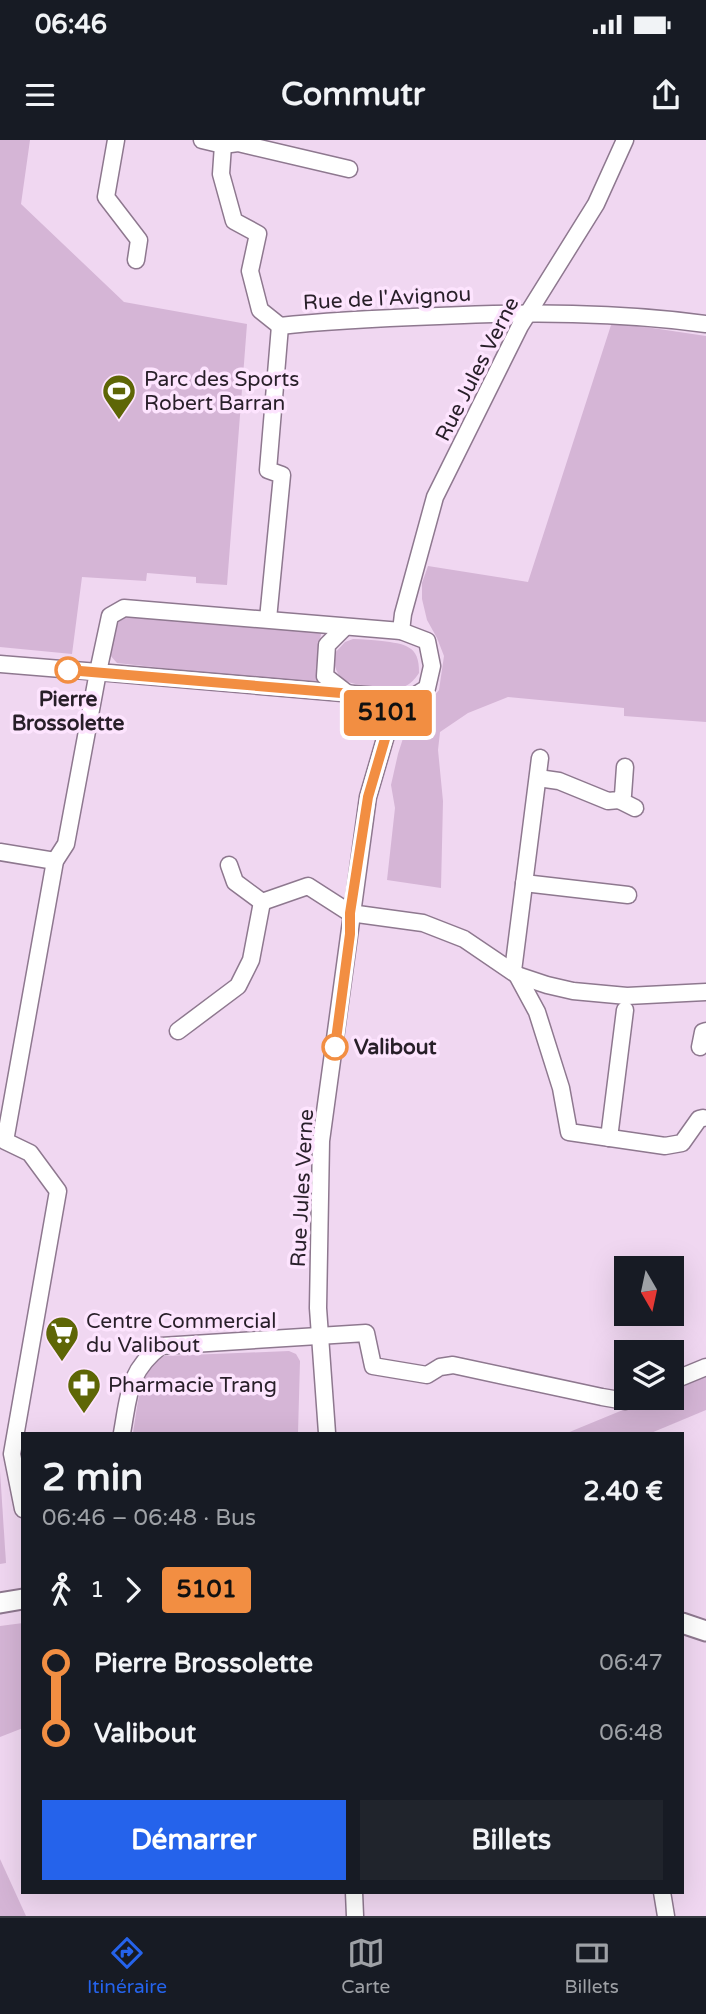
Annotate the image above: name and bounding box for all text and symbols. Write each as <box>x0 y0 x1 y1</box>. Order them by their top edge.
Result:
text: 06:46 <box>35 9 107 40</box>
icon: menu <box>21 76 59 114</box>
text: Commutr <box>281 76 425 114</box>
icon: share <box>647 76 685 114</box>
street label: Rue de l'Avignou <box>302 282 472 315</box>
street label: Rue Jules Verne <box>430 293 525 445</box>
place label: Parc des Sports Robert Barran <box>144 367 299 416</box>
sports icon: Parc des Sports Robert Barran <box>100 372 138 421</box>
marker: Pierre Brossolette <box>55 657 81 683</box>
place label: Pierre Brossolette <box>12 687 124 736</box>
line badge: 5101 <box>339 690 437 736</box>
text: 5101 <box>358 698 418 727</box>
marker: Valibout <box>322 1034 348 1060</box>
place label: Valibout <box>354 1035 437 1060</box>
street label: Rue Jules Verne <box>286 1108 319 1268</box>
north arrow <box>614 1256 684 1326</box>
map controls <box>614 1256 684 1410</box>
place label: Centre Commercial du Valibout <box>86 1309 276 1358</box>
supermarket icon: Centre Commercial du Valibout <box>43 1314 81 1363</box>
button: layers <box>614 1340 684 1410</box>
pharmacy icon: Pharmacie Trang <box>65 1366 103 1415</box>
place label: Pharmacie Trang <box>108 1373 277 1398</box>
text: 2 min <box>42 1455 143 1501</box>
text: 2.40 € <box>583 1476 663 1507</box>
text: 06:46 – 06:48 · Bus <box>42 1504 256 1532</box>
icon: walk <box>42 1571 80 1609</box>
icon: forward <box>114 1571 152 1609</box>
text: 5101 <box>176 1575 237 1604</box>
text: 1 <box>90 1576 104 1604</box>
text: Pierre Brossolette <box>94 1648 313 1679</box>
text: 06:47 <box>599 1649 663 1677</box>
text: Valibout <box>94 1718 196 1749</box>
text: 06:48 <box>599 1719 663 1747</box>
button: Démarrer <box>42 1800 346 1880</box>
button: Billets <box>360 1800 663 1880</box>
tab: Itinéraire <box>87 1934 167 1998</box>
tab: Carte <box>341 1934 390 1998</box>
tab: Billets <box>565 1934 619 1998</box>

